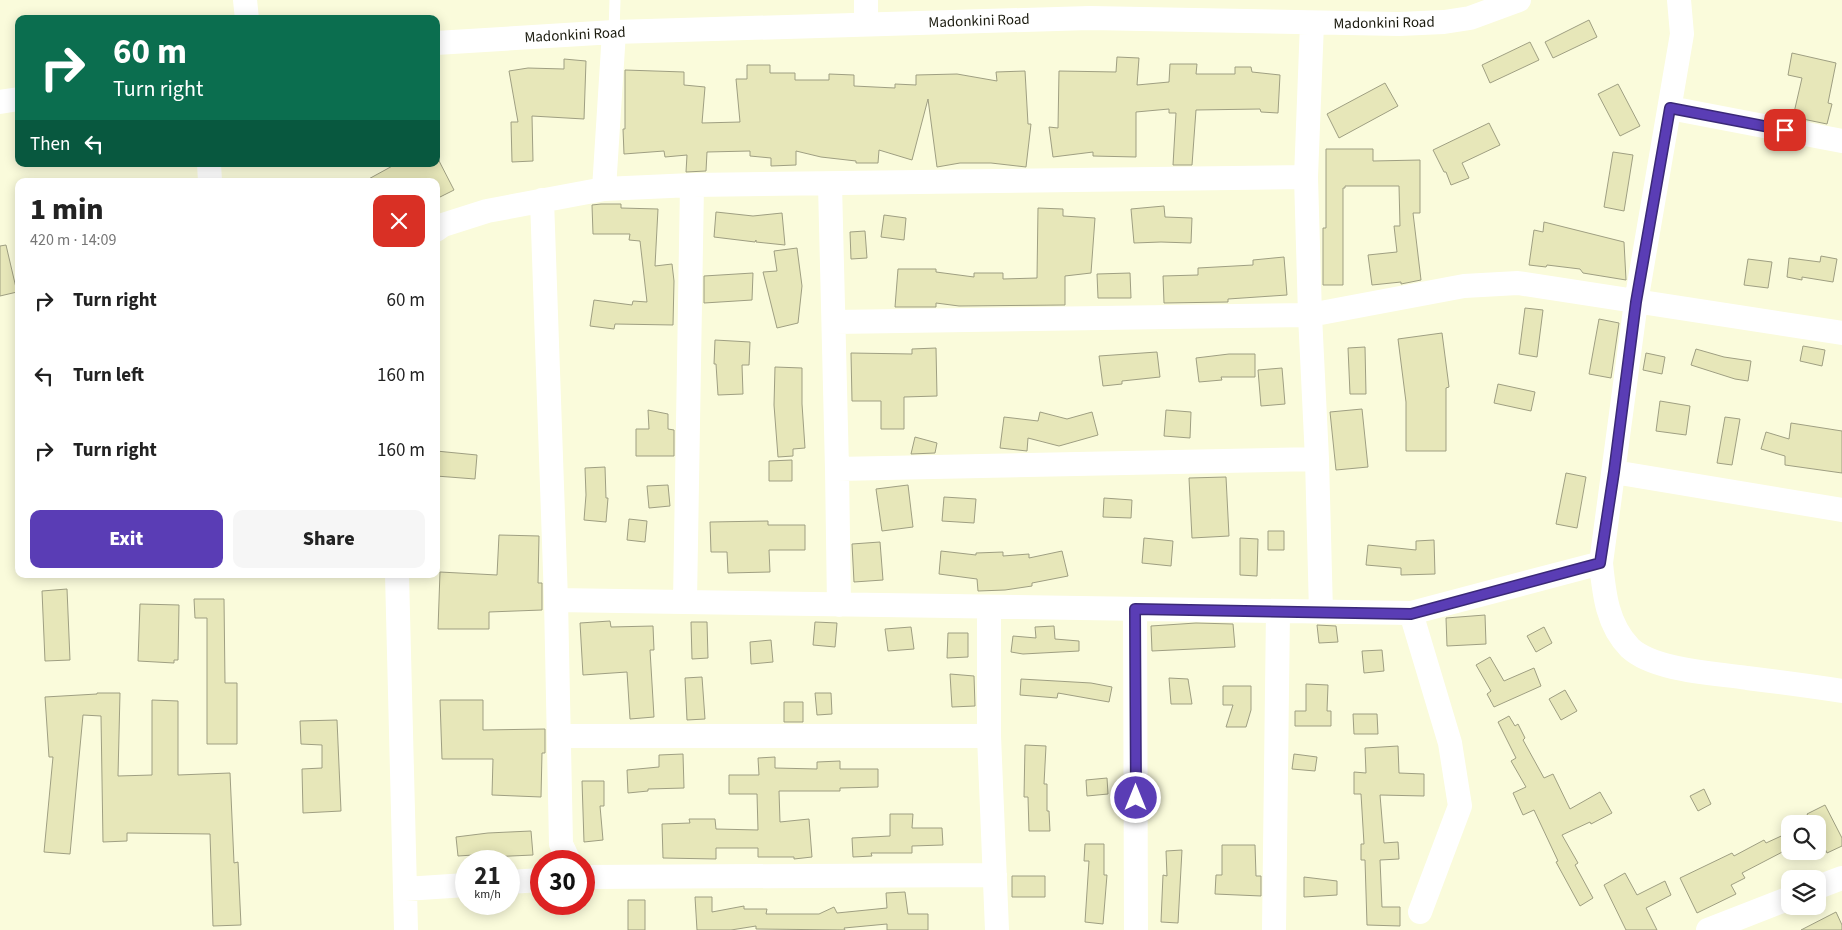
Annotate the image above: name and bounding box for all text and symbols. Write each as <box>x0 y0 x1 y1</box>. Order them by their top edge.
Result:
street label: Madonkini Road <box>928 9 1030 33</box>
street label: Madonkini Road <box>1333 12 1435 34</box>
street label: Madonkini Road <box>524 22 626 48</box>
text: 60 m <box>113 27 187 77</box>
icon: right <box>30 35 95 100</box>
text: Turn right <box>113 73 203 105</box>
pin <box>1764 109 1806 151</box>
icon: arrive <box>1771 116 1799 144</box>
icon: left <box>80 130 108 158</box>
text: Then <box>30 131 70 158</box>
text: 1 min <box>30 188 104 231</box>
button: close <box>373 195 425 247</box>
text: 420 m · 14:09 <box>30 229 117 251</box>
icon: right <box>30 287 58 315</box>
text: Turn right <box>73 287 157 314</box>
text: 60 m <box>387 287 425 314</box>
icon: left <box>30 362 58 390</box>
text: Turn left <box>73 362 144 389</box>
text: 160 m <box>377 362 425 389</box>
icon: right <box>30 437 58 465</box>
text: Turn right <box>73 437 157 464</box>
text: 160 m <box>377 437 425 464</box>
button: Exit <box>30 510 223 568</box>
button: Share <box>233 510 425 568</box>
position arrow <box>1109 771 1161 823</box>
map controls <box>1781 815 1826 915</box>
button: search <box>1781 815 1826 860</box>
speed limit sign: 30 <box>530 850 595 915</box>
text: 21 <box>474 858 501 894</box>
button: layers <box>1781 870 1826 915</box>
text: km/h <box>474 886 501 903</box>

